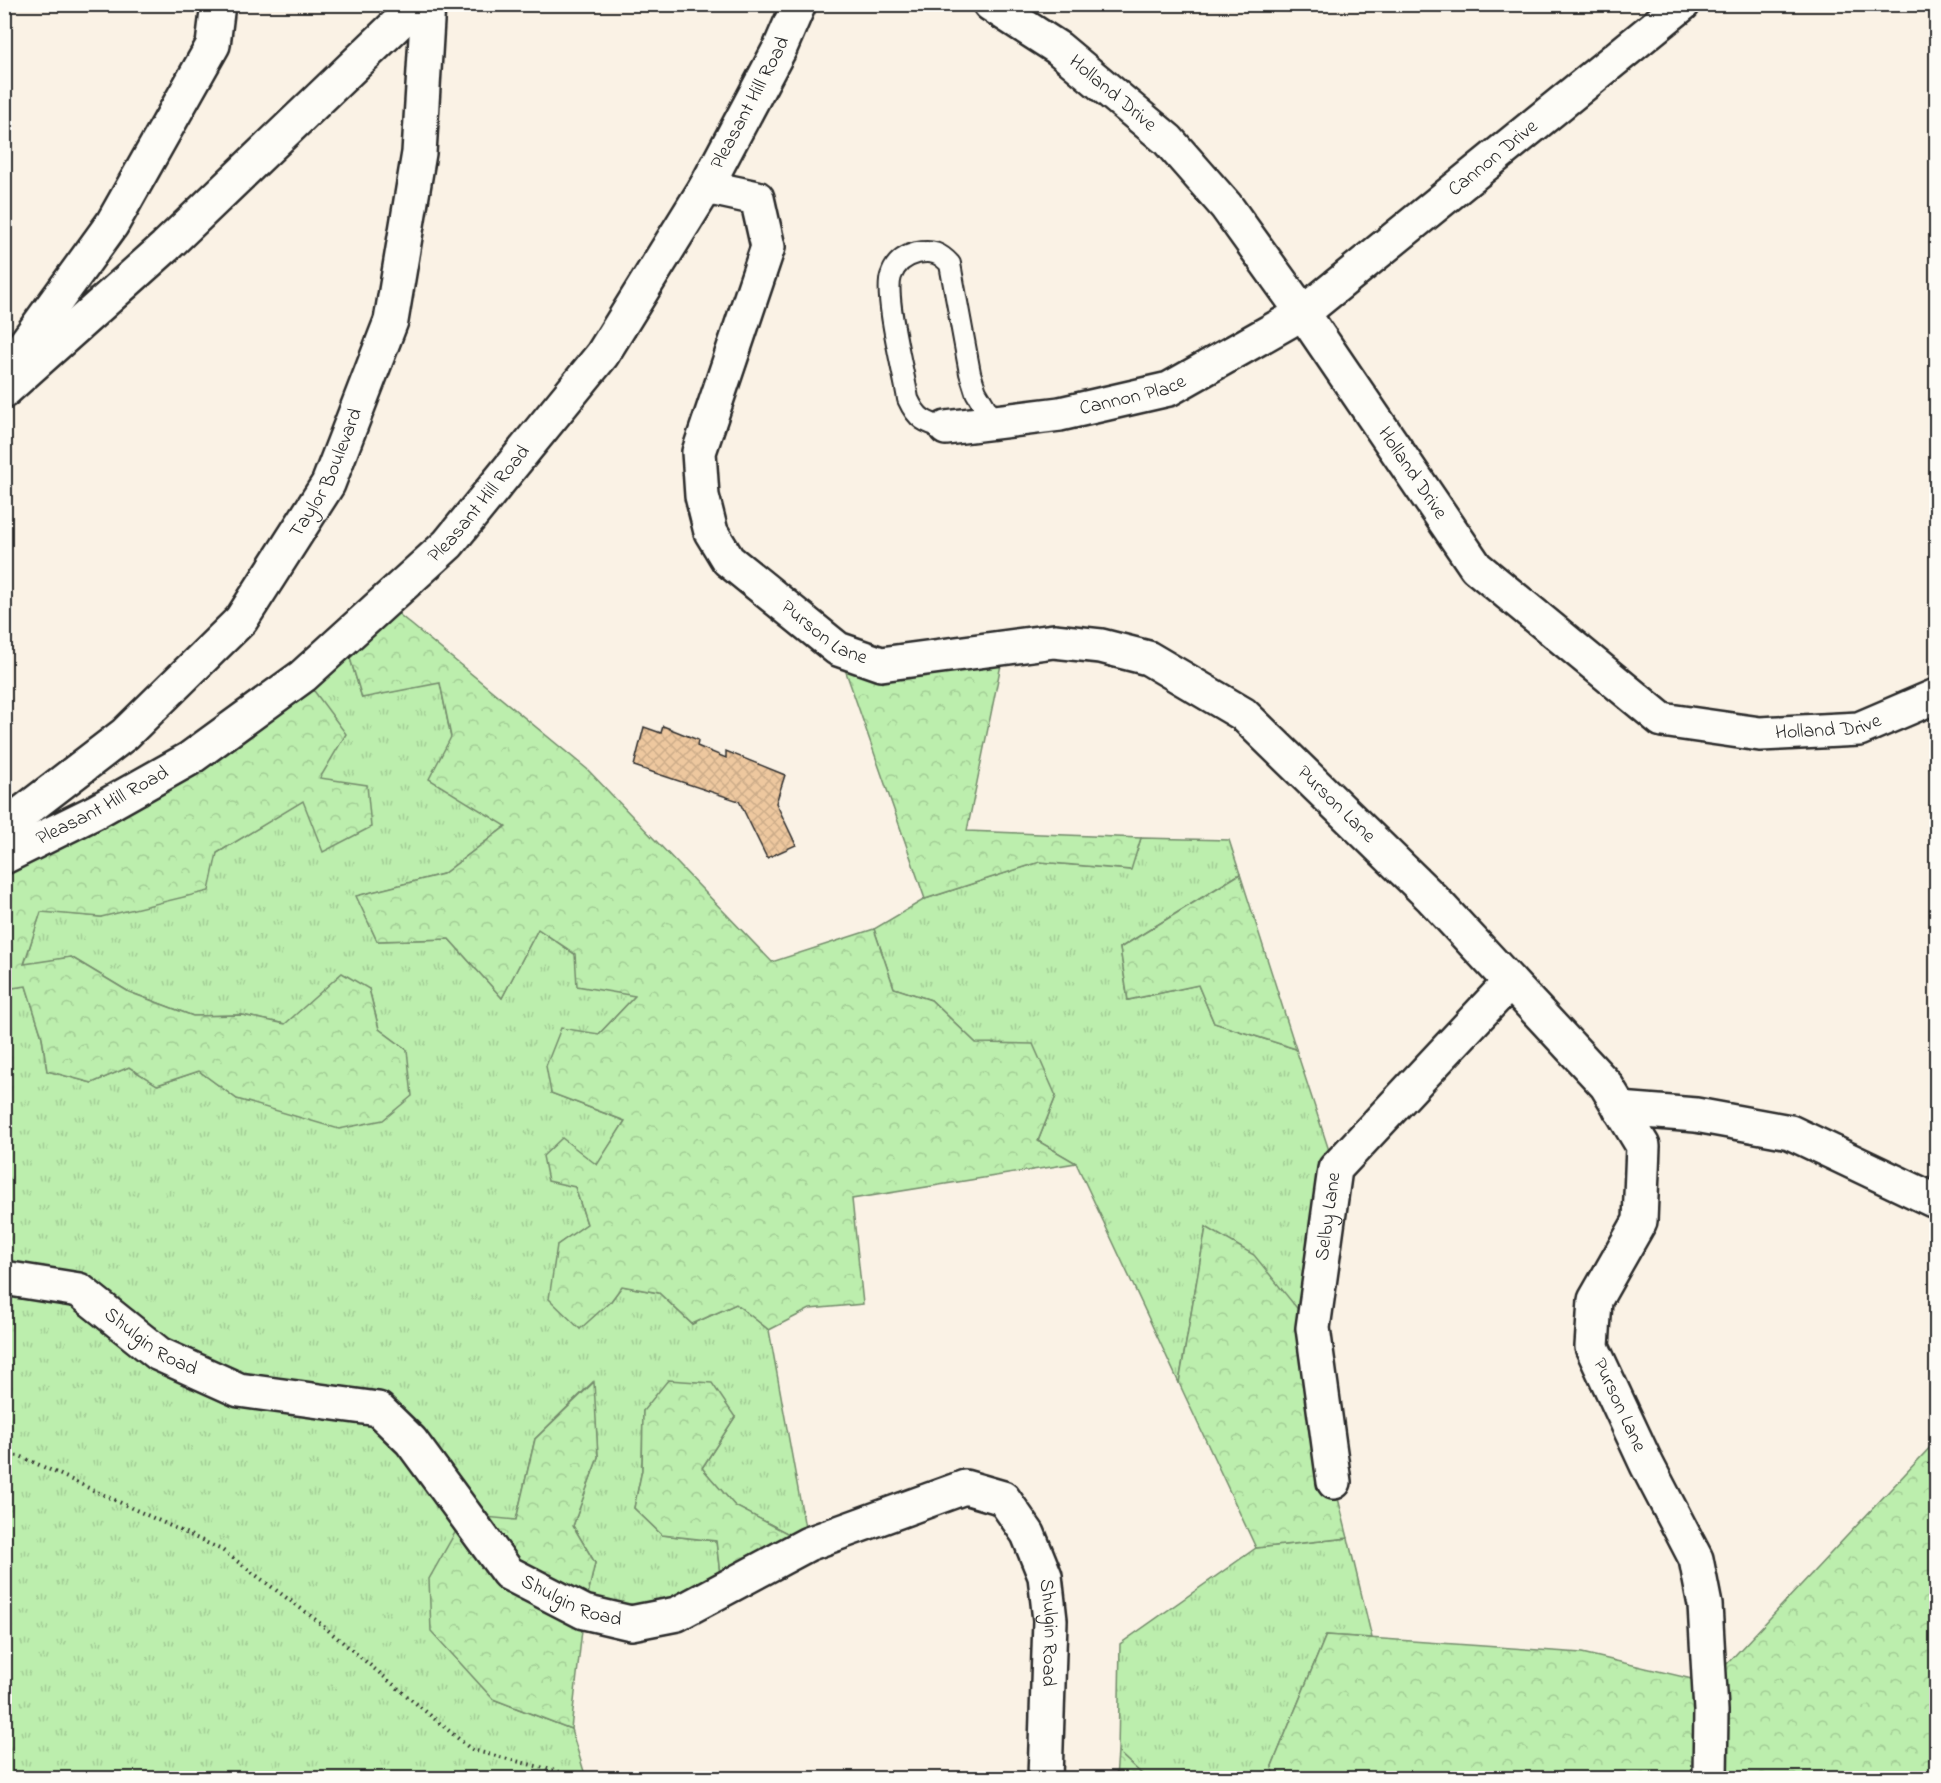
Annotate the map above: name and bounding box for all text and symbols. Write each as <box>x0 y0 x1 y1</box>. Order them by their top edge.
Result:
street label: Pleasant Hill Road <box>703 32 798 175</box>
street label: Holland Drive <box>1062 48 1163 139</box>
street label: Cannon Drive <box>1442 113 1545 204</box>
street label: Cannon Place <box>1077 368 1192 424</box>
street label: Taylor Boulevard <box>283 404 370 544</box>
street label: Holland Drive <box>1370 421 1454 526</box>
street label: Pleasant Hill Road <box>421 439 537 570</box>
street label: Purson Lane <box>774 593 871 673</box>
street label: Holland Drive <box>1775 707 1886 748</box>
street label: Pleasant Hill Road <box>31 759 174 853</box>
street label: Purson Lane <box>1290 759 1382 850</box>
street label: Selby Lane <box>1308 1170 1349 1263</box>
street label: Shulgin Road <box>97 1301 202 1384</box>
street label: Purson Lane <box>1585 1353 1653 1457</box>
street label: Shulgin Road <box>515 1567 625 1635</box>
street label: Shulgin Road <box>1031 1577 1065 1687</box>

